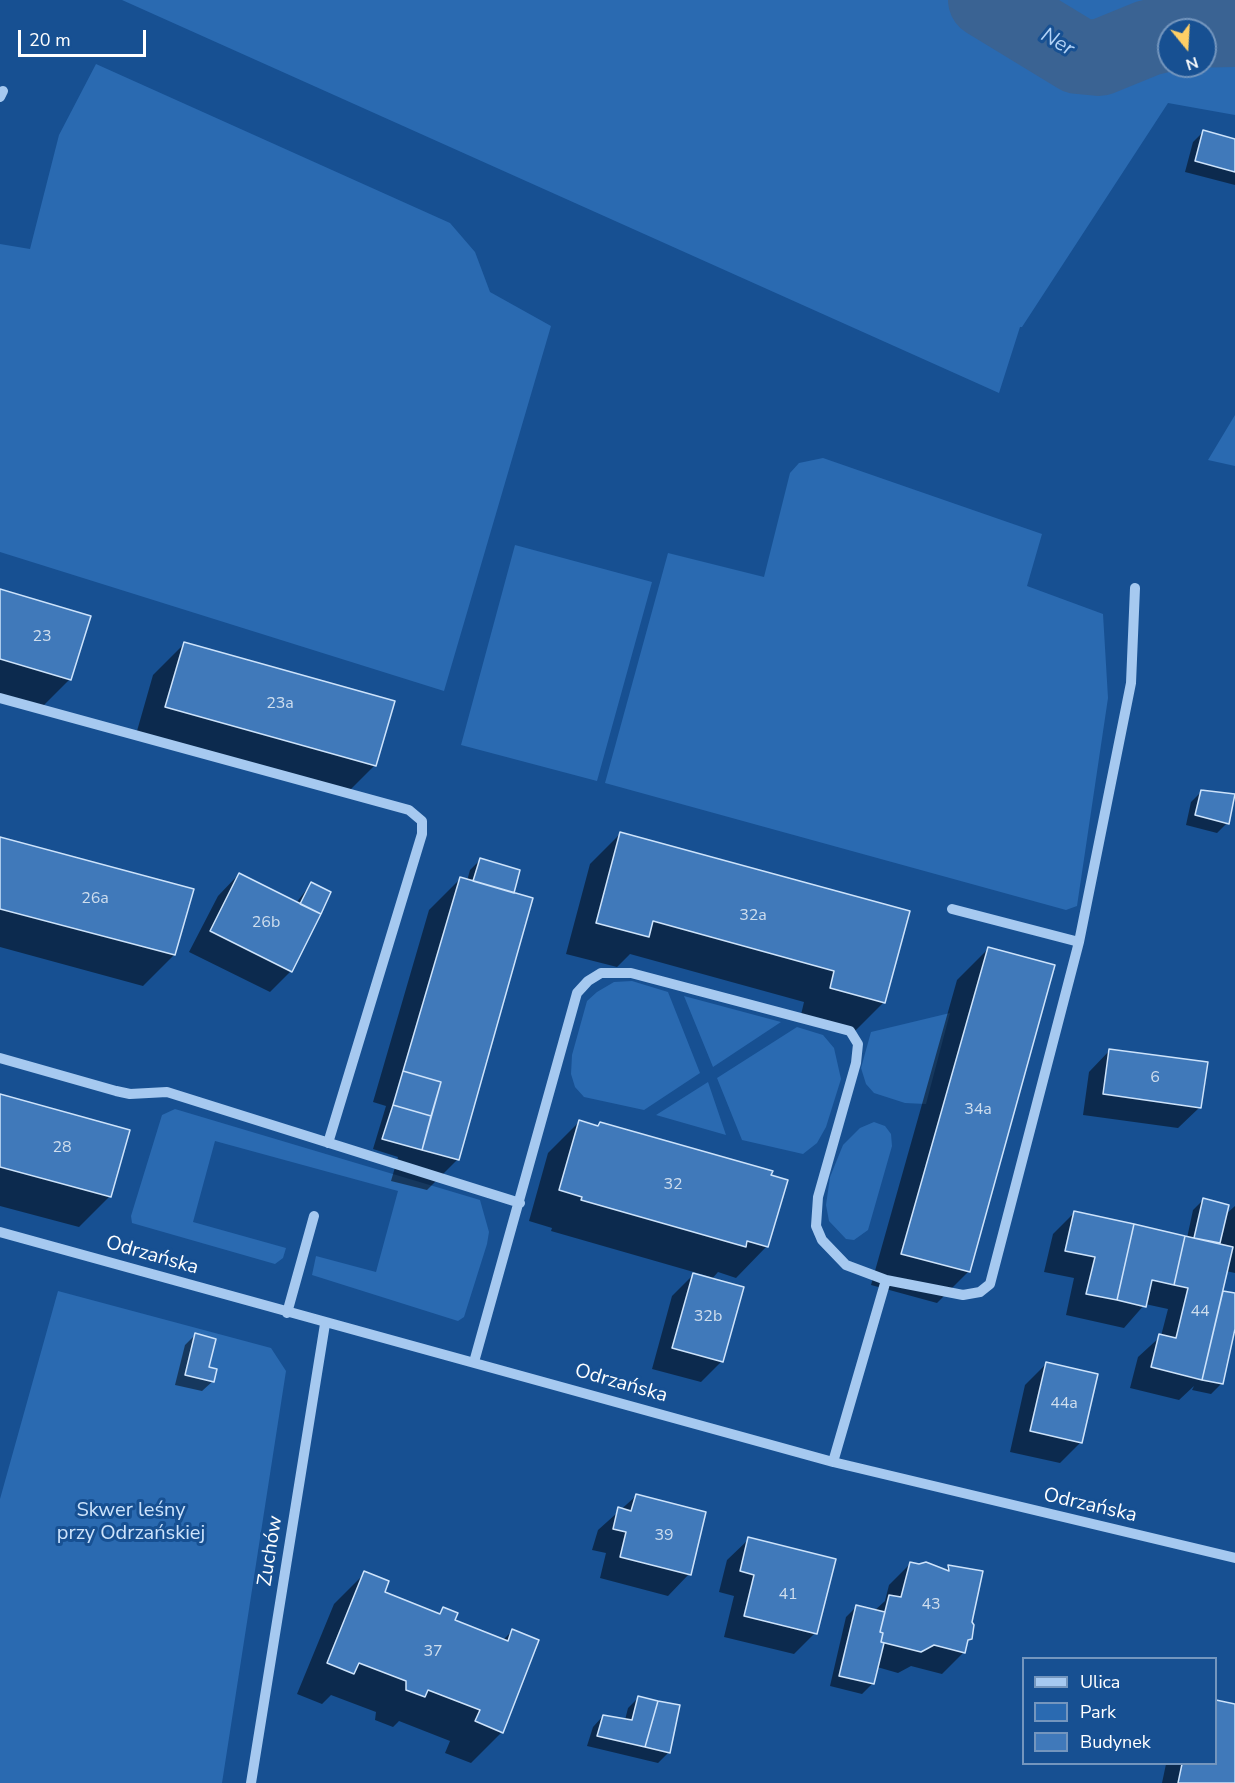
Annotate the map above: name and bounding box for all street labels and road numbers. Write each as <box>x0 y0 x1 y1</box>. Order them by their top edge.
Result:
street label: Odrzańska <box>103 1231 201 1281</box>
street label: Odrzańska <box>572 1359 670 1409</box>
street label: Odrzańska <box>1041 1484 1139 1528</box>
street label: Zuchów <box>254 1514 288 1588</box>

